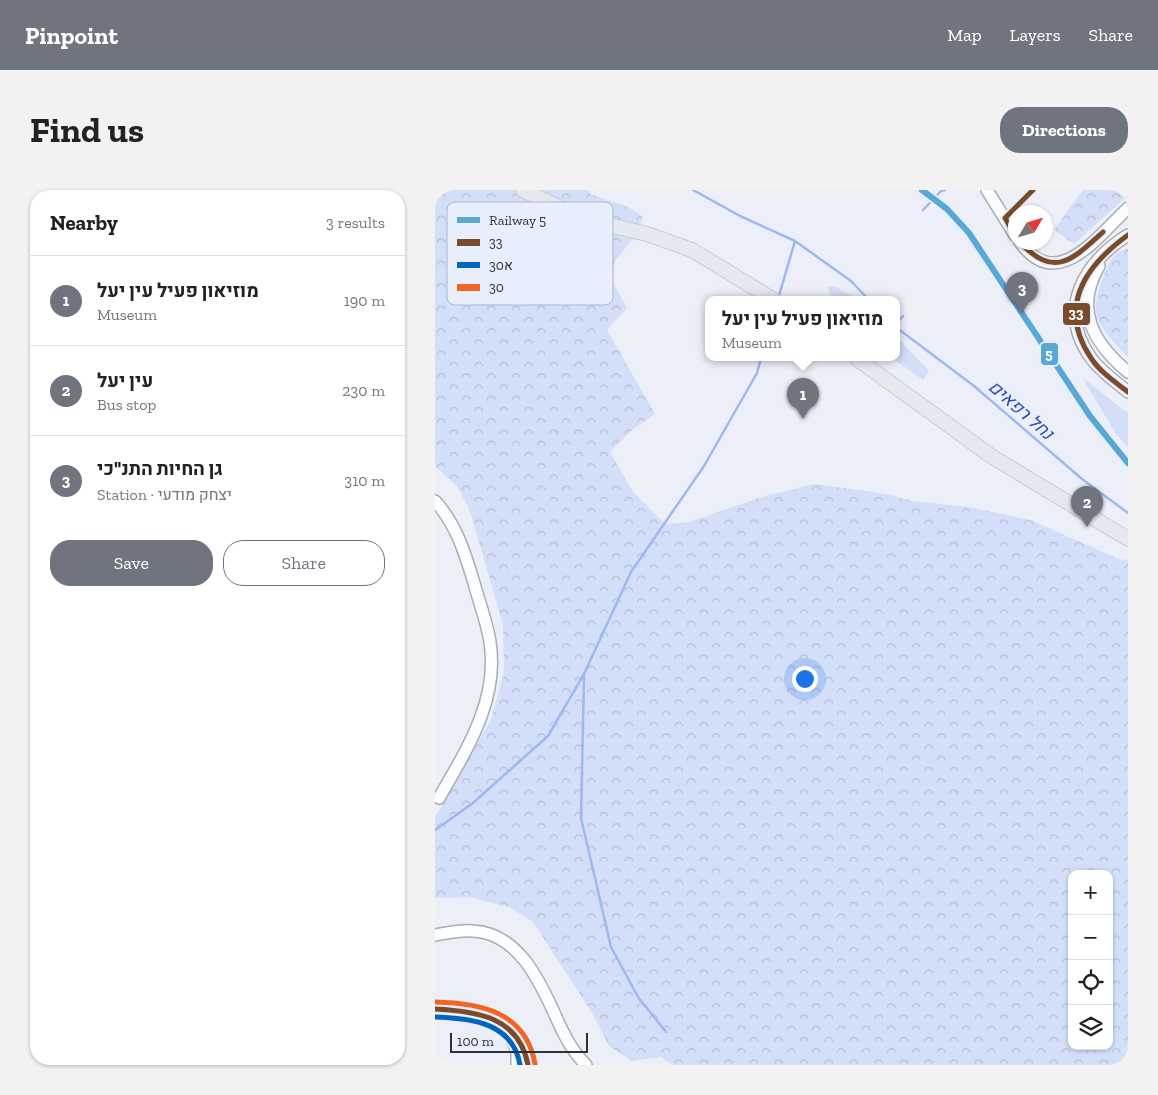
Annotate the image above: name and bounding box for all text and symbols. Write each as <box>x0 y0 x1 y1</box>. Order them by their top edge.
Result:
text: Pinpoint <box>25 21 118 50</box>
text: Map <box>947 24 982 46</box>
text: Layers <box>1010 24 1061 46</box>
text: Share <box>1089 24 1133 46</box>
button: Directions <box>1000 107 1128 153</box>
text: Find us <box>30 109 144 151</box>
legend <box>447 202 613 305</box>
north arrow <box>1008 205 1053 250</box>
text: Nearby <box>50 210 118 235</box>
text: Railway 5 <box>489 212 546 229</box>
text: 3 results <box>326 213 385 232</box>
text: 33 <box>489 234 503 251</box>
text: 30א <box>489 257 513 274</box>
pin: 3 <box>1006 272 1038 313</box>
text: מוזיאון פעיל עין יעל <box>97 279 259 302</box>
text: 30 <box>489 279 504 296</box>
text: 1 <box>63 291 69 310</box>
text: 190 m <box>344 291 385 310</box>
popup <box>705 296 900 361</box>
line badge: 33 <box>1062 302 1091 326</box>
text: Museum <box>97 305 157 324</box>
text: 33 <box>1069 305 1084 322</box>
text: מוזיאון פעיל עין יעל <box>722 307 883 330</box>
text: Museum <box>722 333 782 352</box>
line badge: 5 <box>1040 342 1059 366</box>
text: 5 <box>1045 346 1053 363</box>
text: עין יעל <box>97 369 153 392</box>
water label: נחל רפאים <box>984 376 1059 445</box>
pin: 1 <box>787 378 819 419</box>
text: 2 <box>62 381 70 400</box>
text: 230 m <box>342 381 385 400</box>
text: Bus stop <box>97 395 156 414</box>
text: גן החיות התנ"כי <box>97 457 223 480</box>
text: 3 <box>62 471 70 490</box>
text: 310 m <box>344 471 385 490</box>
text: Station · יצחק מודעי <box>97 485 232 504</box>
pin: 2 <box>1071 486 1103 527</box>
button: Save <box>50 540 213 586</box>
button: Share <box>223 540 385 586</box>
your location <box>792 666 818 692</box>
map controls <box>1068 870 1113 1050</box>
button: + <box>1068 870 1113 915</box>
button: − <box>1068 915 1113 960</box>
button: locate <box>1068 960 1113 1005</box>
button: layers <box>1068 1005 1113 1050</box>
scale bar <box>450 1030 587 1053</box>
text: 100 m <box>457 1033 494 1050</box>

